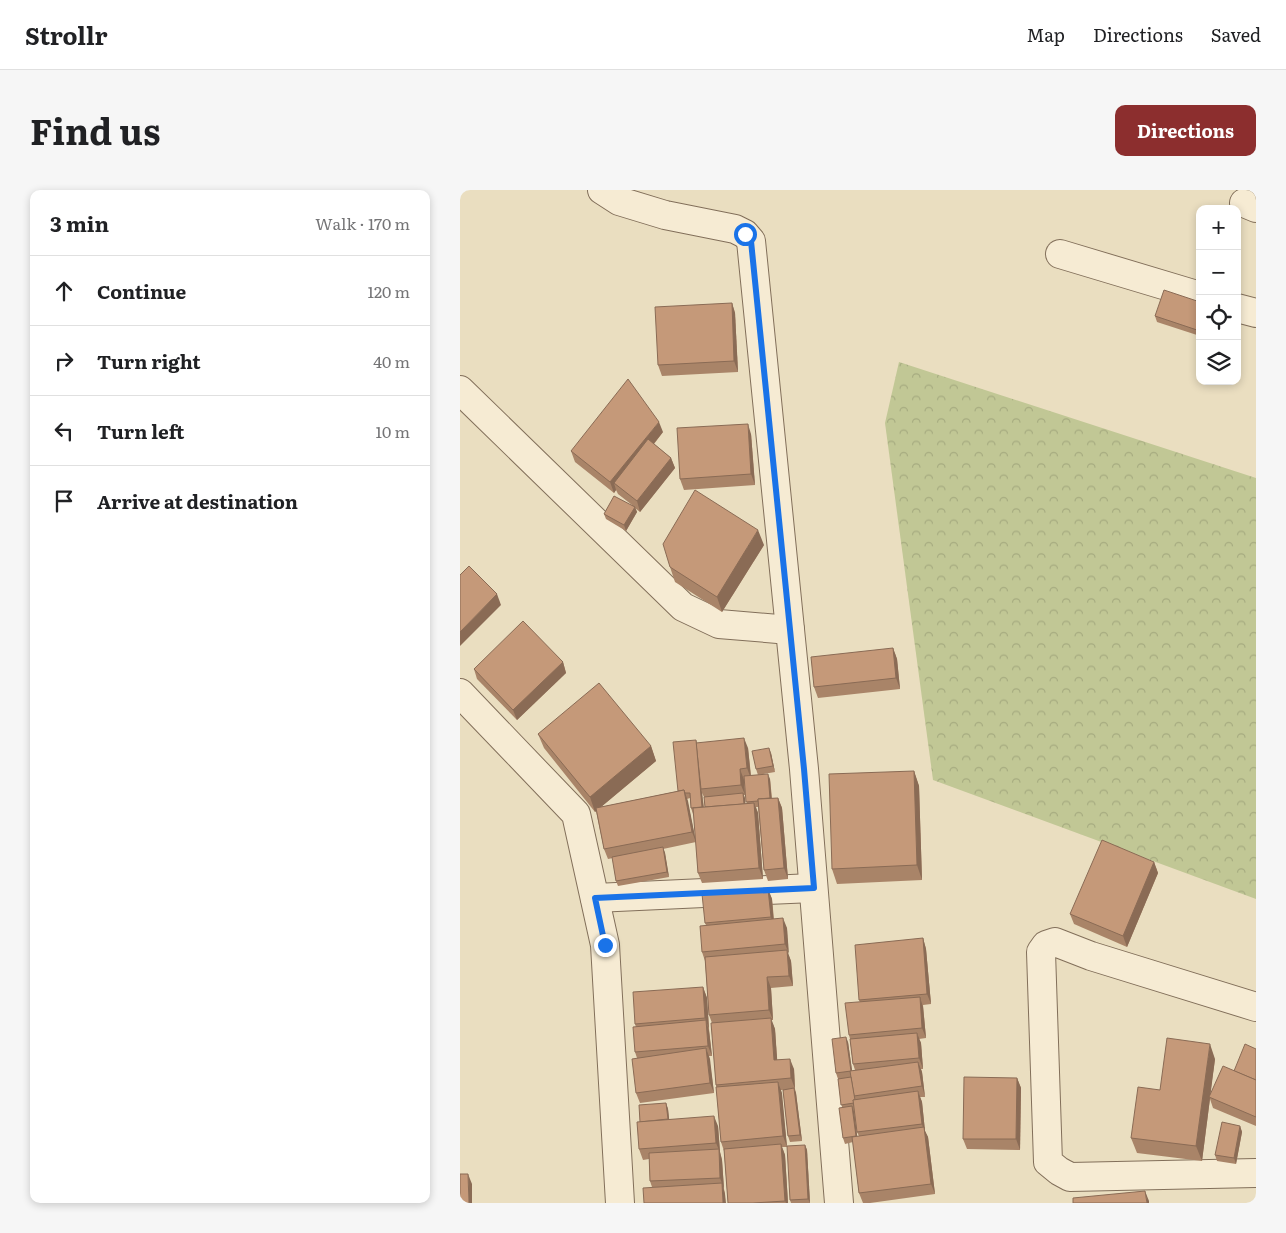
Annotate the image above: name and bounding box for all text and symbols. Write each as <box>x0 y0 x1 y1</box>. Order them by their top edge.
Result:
text: Strollr <box>25 17 108 52</box>
text: Map <box>1027 21 1065 48</box>
text: Directions <box>1093 21 1183 48</box>
text: Saved <box>1211 21 1261 48</box>
text: Find us <box>30 104 160 156</box>
button: Directions <box>1115 105 1256 156</box>
map controls <box>1196 205 1241 385</box>
button: + <box>1196 205 1241 250</box>
text: 3 min <box>50 207 109 238</box>
text: Walk · 170 m <box>315 211 410 235</box>
route start <box>734 223 757 246</box>
button: − <box>1196 250 1241 295</box>
icon: ahead <box>50 277 78 305</box>
text: Continue <box>97 277 186 305</box>
text: 120 m <box>367 279 410 303</box>
button: locate <box>1196 295 1241 340</box>
button: layers <box>1196 340 1241 385</box>
icon: right <box>50 347 78 375</box>
text: Turn right <box>97 347 201 375</box>
text: 40 m <box>373 349 410 373</box>
icon: left <box>50 417 78 445</box>
text: Turn left <box>97 417 184 445</box>
text: 10 m <box>376 419 410 443</box>
icon: arrive <box>50 487 78 515</box>
text: Arrive at destination <box>97 487 298 515</box>
route end <box>594 934 617 957</box>

